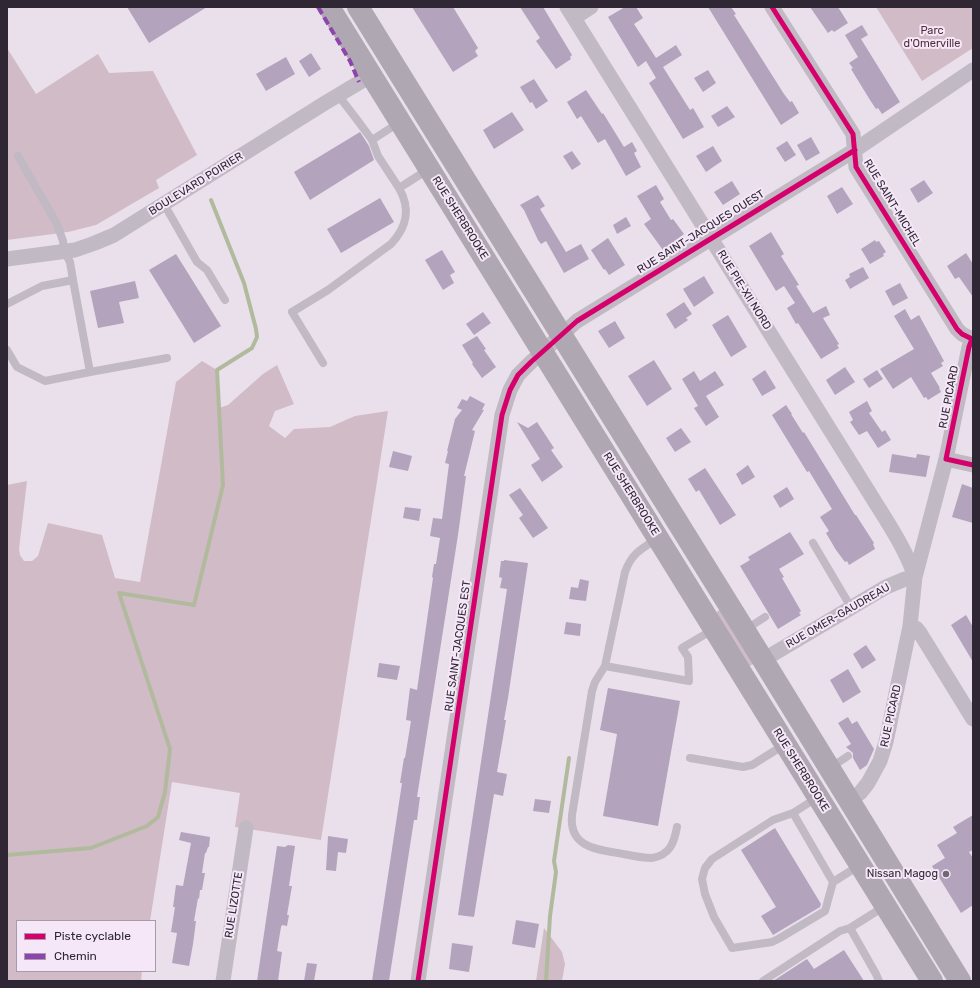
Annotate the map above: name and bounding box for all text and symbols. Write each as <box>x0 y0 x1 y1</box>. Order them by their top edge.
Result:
park label: Parc d'Omerville <box>904 24 960 50</box>
street label: BOULEVARD POIRIER <box>147 150 245 218</box>
street label: RUE SAINT-MICHEL <box>861 157 923 249</box>
street label: RUE SHERBROOKE <box>429 174 491 262</box>
street label: RUE SAINT-JACQUES OUEST <box>635 187 767 277</box>
street label: RUE PIE-XII NORD <box>714 248 774 332</box>
street label: RUE PICARD <box>936 364 962 430</box>
street label: RUE SHERBROOKE <box>600 450 662 538</box>
street label: RUE SAINT-JACQUES EST <box>442 580 474 712</box>
street label: RUE OMER-GAUDREAU <box>784 581 892 651</box>
street label: RUE PICARD <box>878 683 904 749</box>
street label: RUE SHERBROOKE <box>770 726 832 814</box>
place label: Nissan Magog <box>867 867 938 881</box>
marker: Nissan Magog <box>941 869 951 879</box>
street label: RUE LIZOTTE <box>222 871 246 939</box>
legend <box>16 920 156 972</box>
text: Piste cyclable <box>54 929 131 943</box>
text: Chemin <box>54 949 97 963</box>

